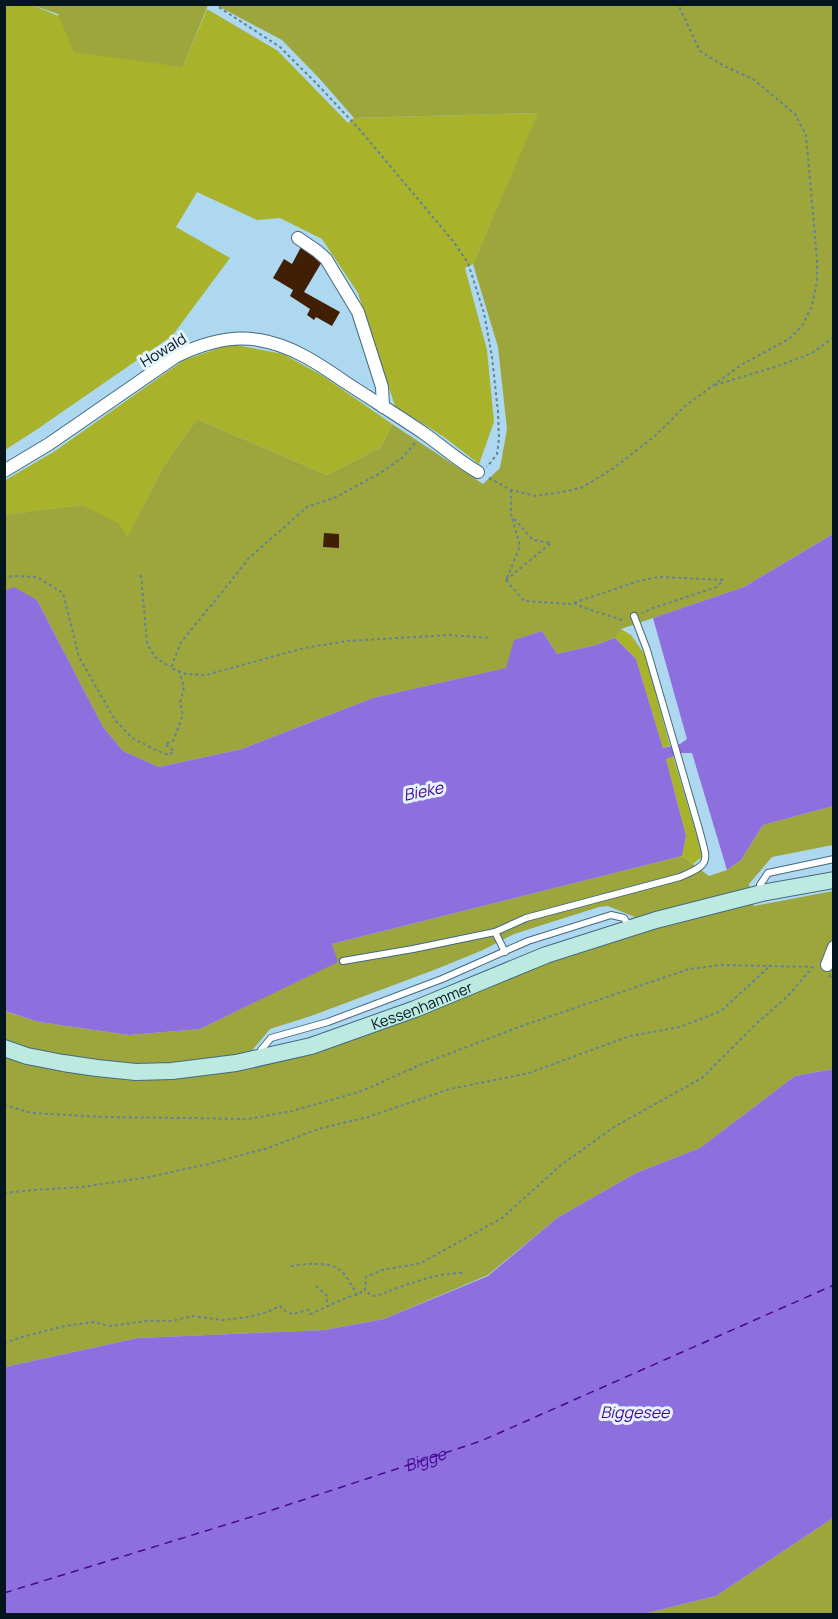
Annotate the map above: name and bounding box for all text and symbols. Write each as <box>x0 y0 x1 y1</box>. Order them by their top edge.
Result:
street label: Howald <box>136 328 190 372</box>
water label: Bieke <box>401 776 446 806</box>
street label: Kessenhammer <box>368 976 476 1034</box>
water label: Biggesee <box>601 1401 671 1423</box>
water label: Bigge <box>402 1442 450 1476</box>

